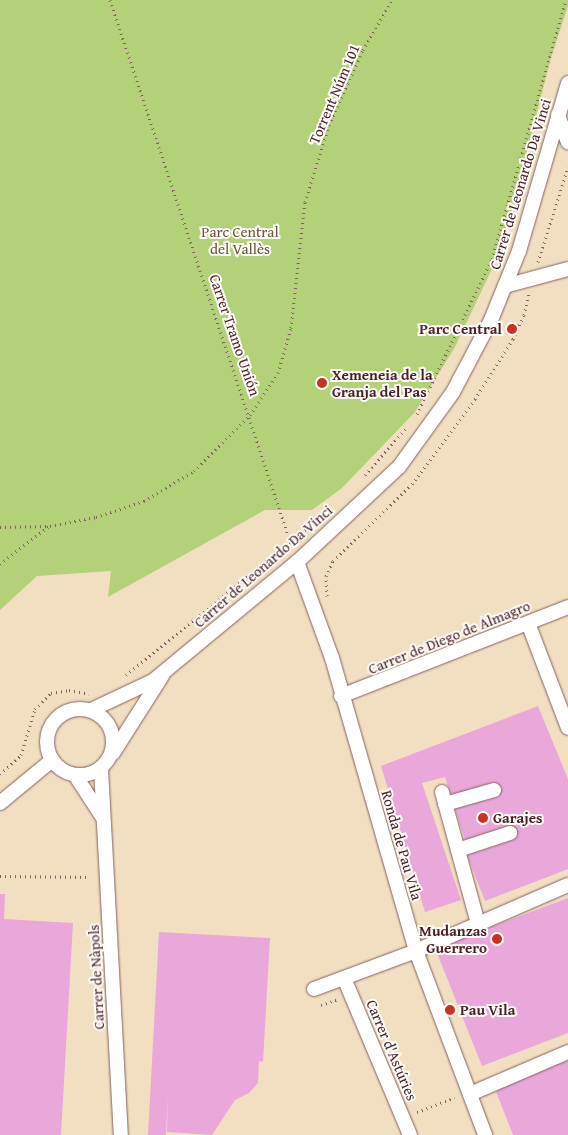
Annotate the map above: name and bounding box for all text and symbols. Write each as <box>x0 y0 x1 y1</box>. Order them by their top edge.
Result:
street label: Torrent Núm 101 <box>305 41 363 147</box>
street label: Carrer de Leonardo Da Vinci <box>485 96 555 272</box>
park label: Parc Central del Vallès <box>201 222 279 257</box>
street label: Carrer Tramo Unión <box>206 272 264 398</box>
place label: Parc Central <box>419 320 502 338</box>
marker: Parc Central <box>506 323 518 335</box>
place label: Xemeneia de la Granja del Pas <box>332 365 433 400</box>
marker: Xemeneia de la Granja del Pas <box>316 377 328 389</box>
street label: Carrer de Leonardo Da Vinci <box>190 501 336 631</box>
street label: Carrer de Diego de Almagro <box>365 596 533 678</box>
street label: Ronda de Pau Vila <box>378 788 426 902</box>
place label: Garajes <box>493 809 543 827</box>
marker: Garajes <box>477 812 489 824</box>
place label: Mudanzas Guerrero <box>419 921 487 956</box>
street label: Carrer de Nàpols <box>84 924 108 1030</box>
marker: Mudanzas Guerrero <box>491 933 503 945</box>
street label: Carrer d'Astúries <box>363 997 421 1103</box>
place label: Pau Vila <box>460 1001 515 1019</box>
marker: Pau Vila <box>444 1004 456 1016</box>

